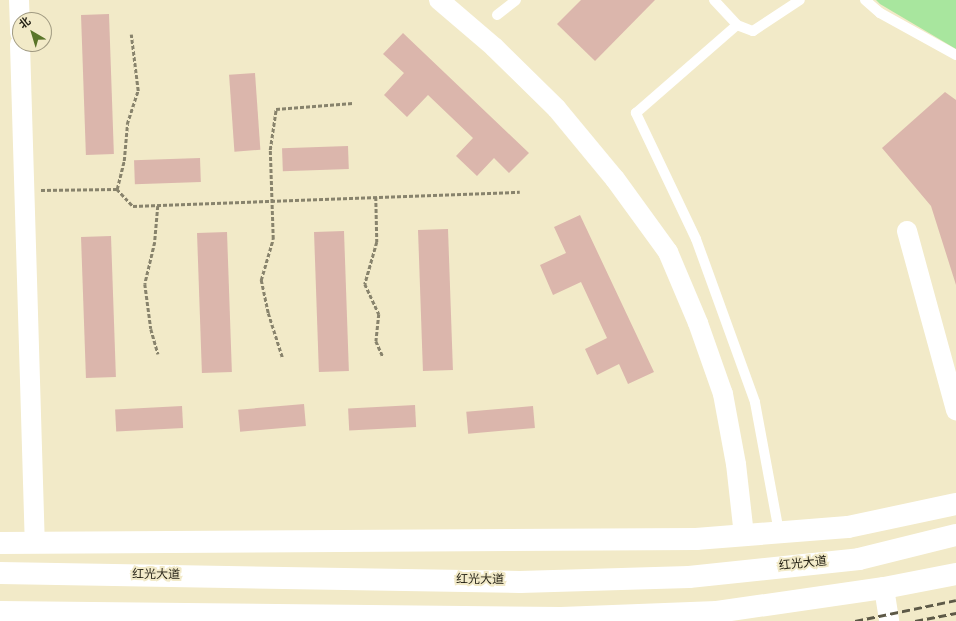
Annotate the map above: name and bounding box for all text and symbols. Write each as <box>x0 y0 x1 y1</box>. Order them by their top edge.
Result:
north arrow <box>12 12 52 52</box>
text: 北 <box>17 14 34 32</box>
street label: 红光大道 <box>778 555 828 575</box>
street label: 红光大道 <box>132 568 180 584</box>
street label: 红光大道 <box>456 573 504 589</box>

